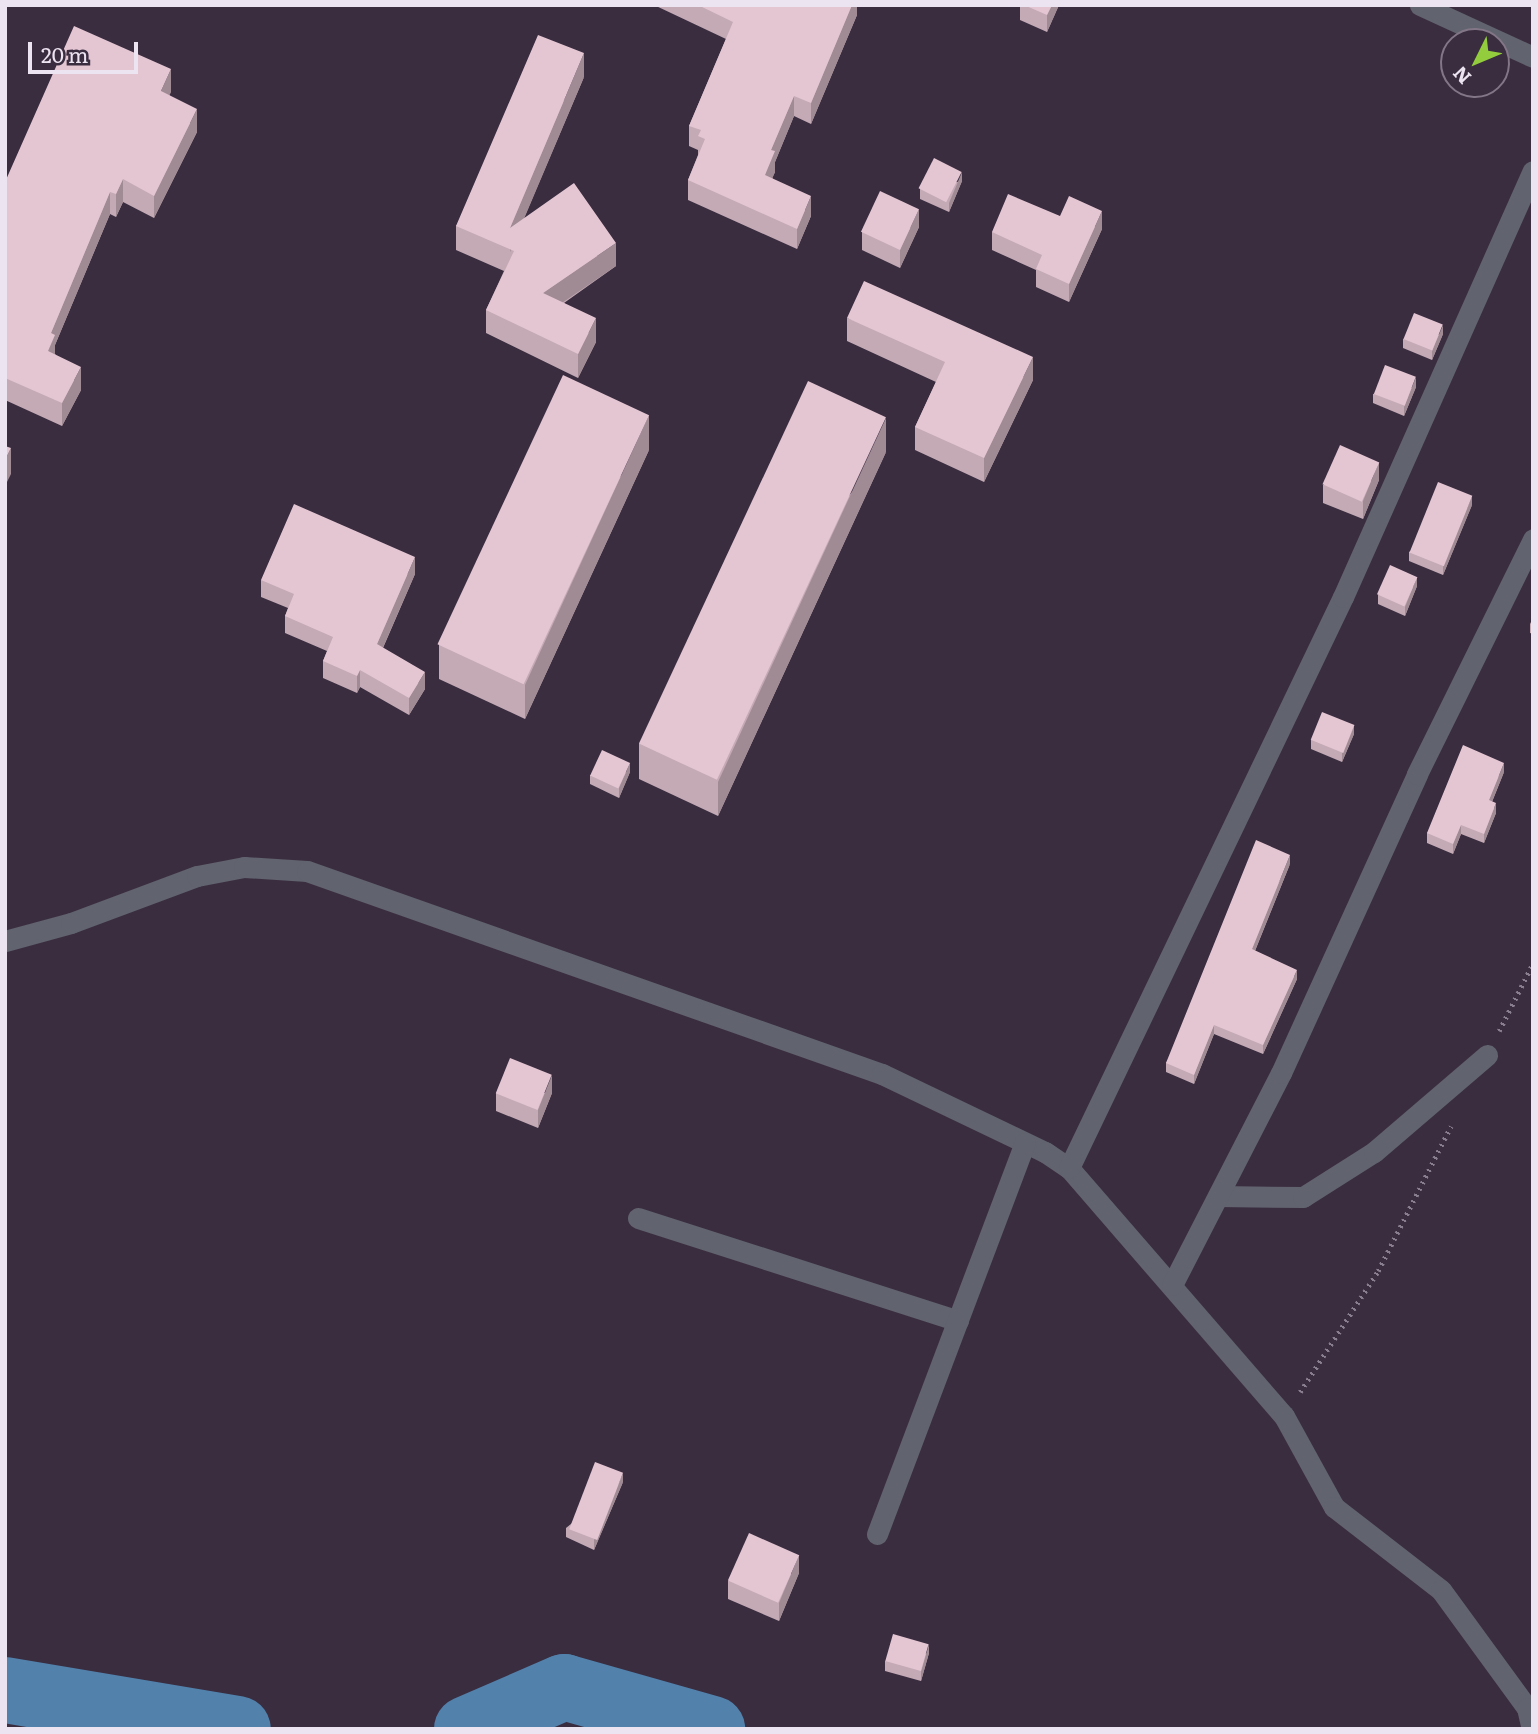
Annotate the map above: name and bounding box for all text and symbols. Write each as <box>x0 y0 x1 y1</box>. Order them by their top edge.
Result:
scale bar <box>32 28 142 72</box>
north arrow <box>1440 28 1510 98</box>
text: 20 m <box>41 38 88 69</box>
text: N <box>1445 61 1477 91</box>

